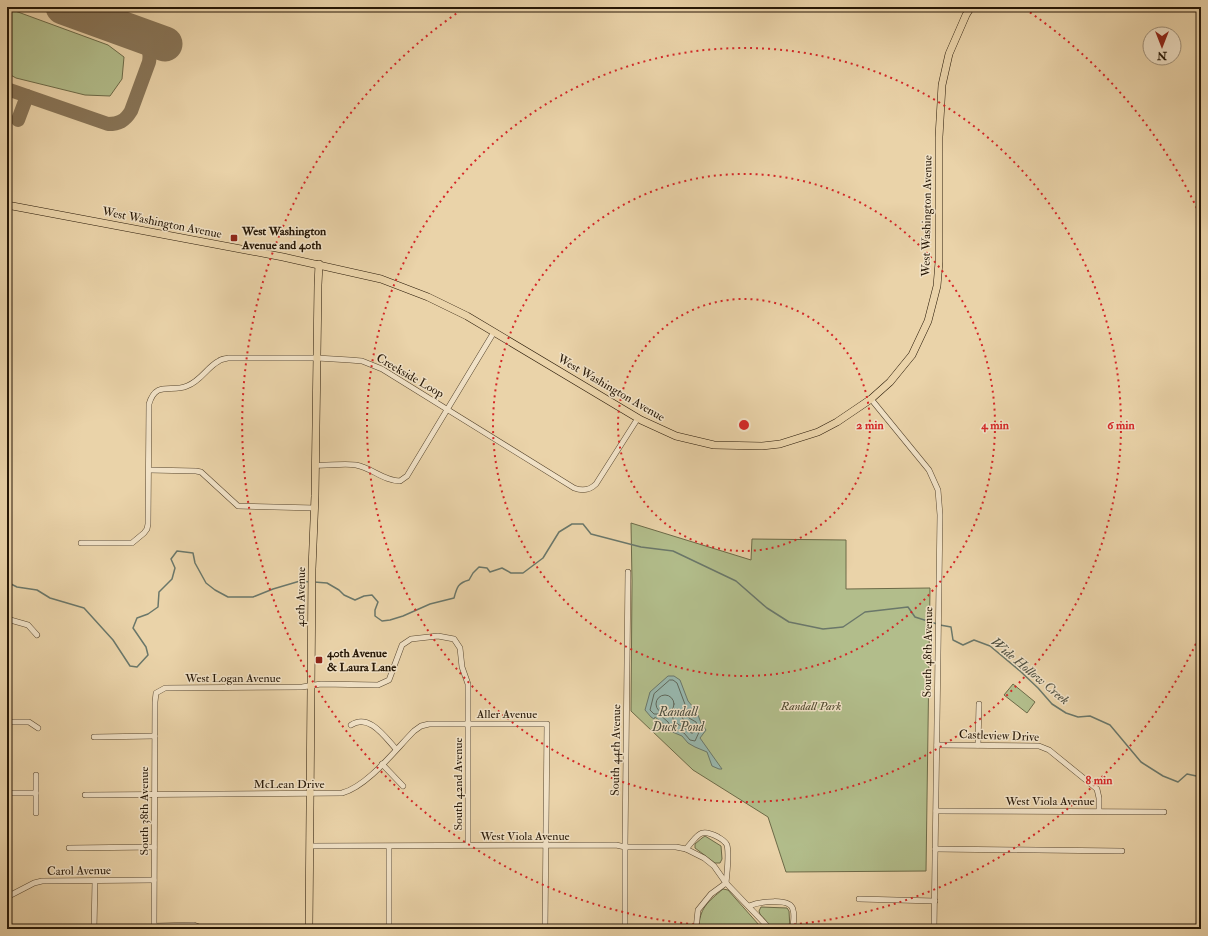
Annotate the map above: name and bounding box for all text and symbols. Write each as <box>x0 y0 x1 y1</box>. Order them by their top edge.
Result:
north arrow <box>1142 26 1182 66</box>
text: N <box>1156 49 1168 62</box>
street label: West Washington Avenue <box>918 155 936 278</box>
street label: West Washington Avenue <box>100 204 223 242</box>
place label: West Washington Avenue and 40th <box>241 224 327 253</box>
marker: West Washington Avenue and 40th <box>229 233 239 243</box>
street label: Creekside Loop <box>373 351 447 401</box>
street label: West Washington Avenue <box>554 351 667 425</box>
centre of rings <box>737 418 751 432</box>
text: 2 min <box>856 418 884 433</box>
text: 4 min <box>980 418 1010 433</box>
text: 6 min <box>1107 418 1135 433</box>
street label: 40th Avenue <box>293 567 309 627</box>
street label: South 48th Avenue <box>920 606 936 698</box>
water label: Wide Hollow Creek <box>988 634 1072 708</box>
place label: 40th Avenue & Laura Lane <box>326 646 397 675</box>
marker: 40th Avenue & Laura Lane <box>314 655 324 665</box>
street label: West Logan Avenue <box>184 671 281 686</box>
park label: Randall Park <box>780 699 841 714</box>
street label: South 44th Avenue <box>608 704 624 796</box>
water label: Randall Duck Pond <box>651 704 706 735</box>
street label: Aller Avenue <box>476 707 537 722</box>
street label: Castleview Drive <box>959 727 1039 745</box>
street label: South 42nd Avenue <box>451 737 466 831</box>
street label: South 38th Avenue <box>137 766 152 856</box>
text: 8 min <box>1086 773 1113 788</box>
street label: McLean Drive <box>254 777 324 792</box>
street label: West Viola Avenue <box>1004 794 1095 809</box>
street label: West Viola Avenue <box>479 829 570 844</box>
street label: Carol Avenue <box>47 863 111 879</box>

